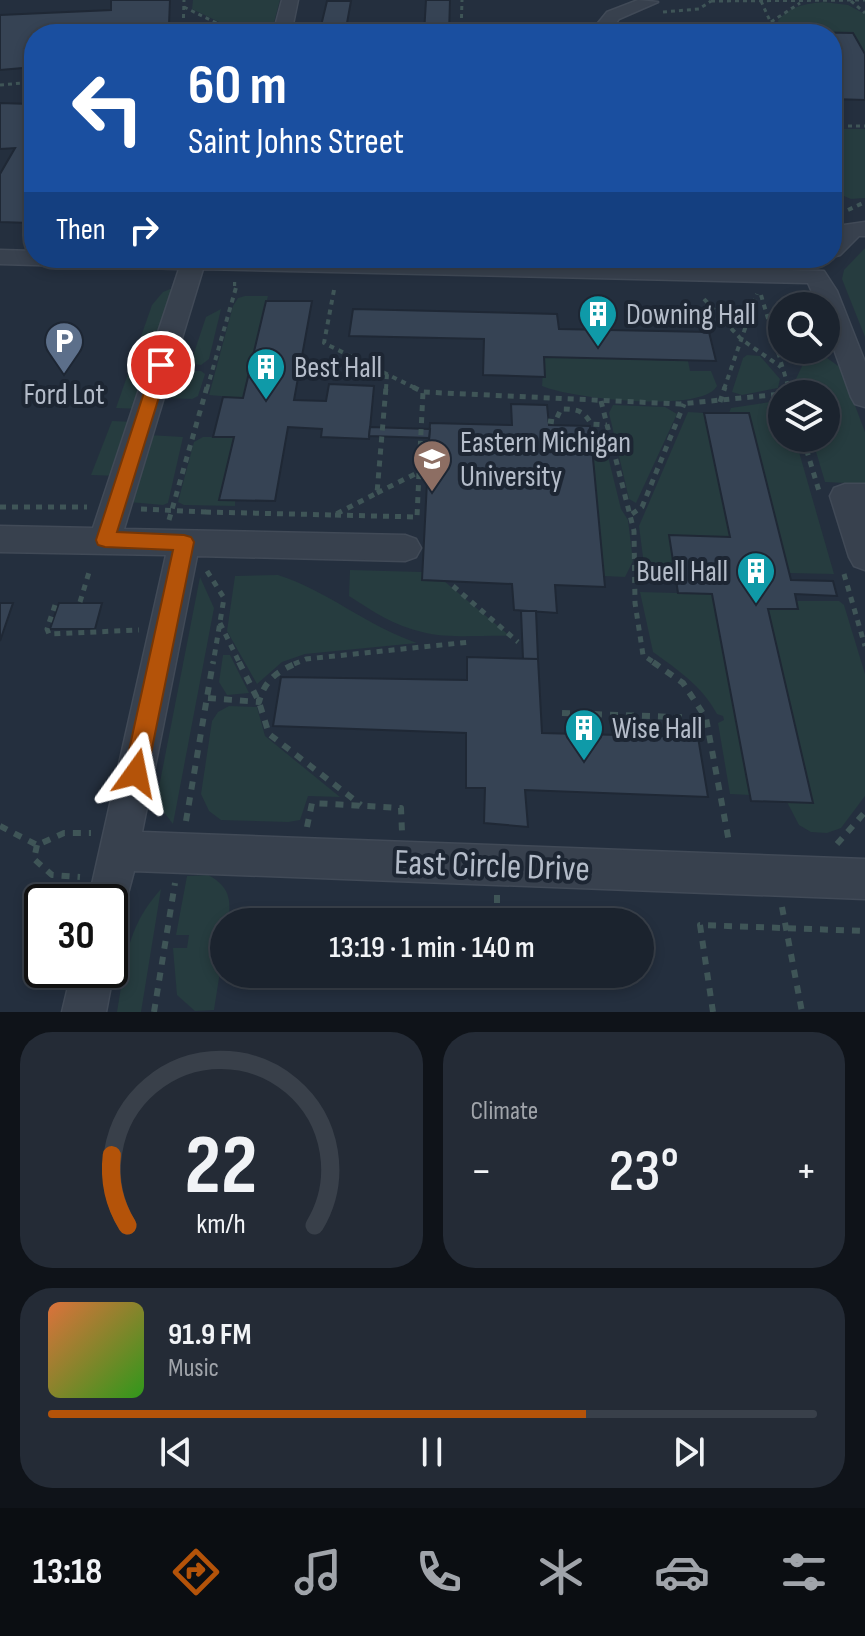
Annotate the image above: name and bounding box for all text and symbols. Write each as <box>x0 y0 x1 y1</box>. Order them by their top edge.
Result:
text: 60 m <box>188 53 287 120</box>
icon: left <box>56 56 160 160</box>
text: Saint Johns Street <box>188 121 404 164</box>
icon: right <box>122 208 166 252</box>
text: Then <box>56 212 106 248</box>
map controls <box>768 292 840 452</box>
button: search <box>768 292 840 364</box>
building icon: Downing Hall <box>577 293 619 348</box>
place label: Downing Hall <box>626 297 756 333</box>
parking icon: Ford Lot <box>43 320 85 375</box>
pin <box>127 331 195 399</box>
icon: arrive <box>139 343 183 387</box>
building icon: Best Hall <box>245 346 287 401</box>
place label: Best Hall <box>294 350 382 386</box>
place label: Ford Lot <box>23 377 105 413</box>
button: layers <box>768 380 840 452</box>
place label: Eastern Michigan University <box>460 425 631 495</box>
school or university icon: Eastern Michigan University <box>411 438 453 493</box>
building icon: Buell Hall <box>735 550 777 605</box>
place label: Buell Hall <box>636 554 728 590</box>
building icon: Wise Hall <box>563 707 605 762</box>
place label: Wise Hall <box>612 711 703 747</box>
position arrow <box>94 731 178 815</box>
street label: East Circle Drive <box>393 842 591 891</box>
speed limit sign: 30 <box>24 884 128 988</box>
text: 13:19 · 1 min · 140 m <box>329 930 535 966</box>
text: Climate <box>471 1096 538 1127</box>
text: 22 <box>185 1117 258 1217</box>
text: 23° <box>609 1136 679 1208</box>
text: − <box>471 1145 492 1198</box>
text: + <box>795 1145 817 1198</box>
text: km/h <box>197 1207 246 1242</box>
text: 91.9 FM <box>168 1317 252 1353</box>
text: Music <box>168 1353 219 1384</box>
icon: previous <box>154 1430 198 1474</box>
icon: pause <box>410 1430 454 1474</box>
icon: next <box>667 1430 711 1474</box>
icon: directions <box>168 1544 224 1600</box>
icon: music <box>290 1544 346 1600</box>
icon: phone <box>411 1544 467 1600</box>
icon: climate <box>533 1544 589 1600</box>
icon: car <box>654 1544 710 1600</box>
icon: filters <box>776 1544 832 1600</box>
text: 13:18 <box>33 1551 102 1594</box>

